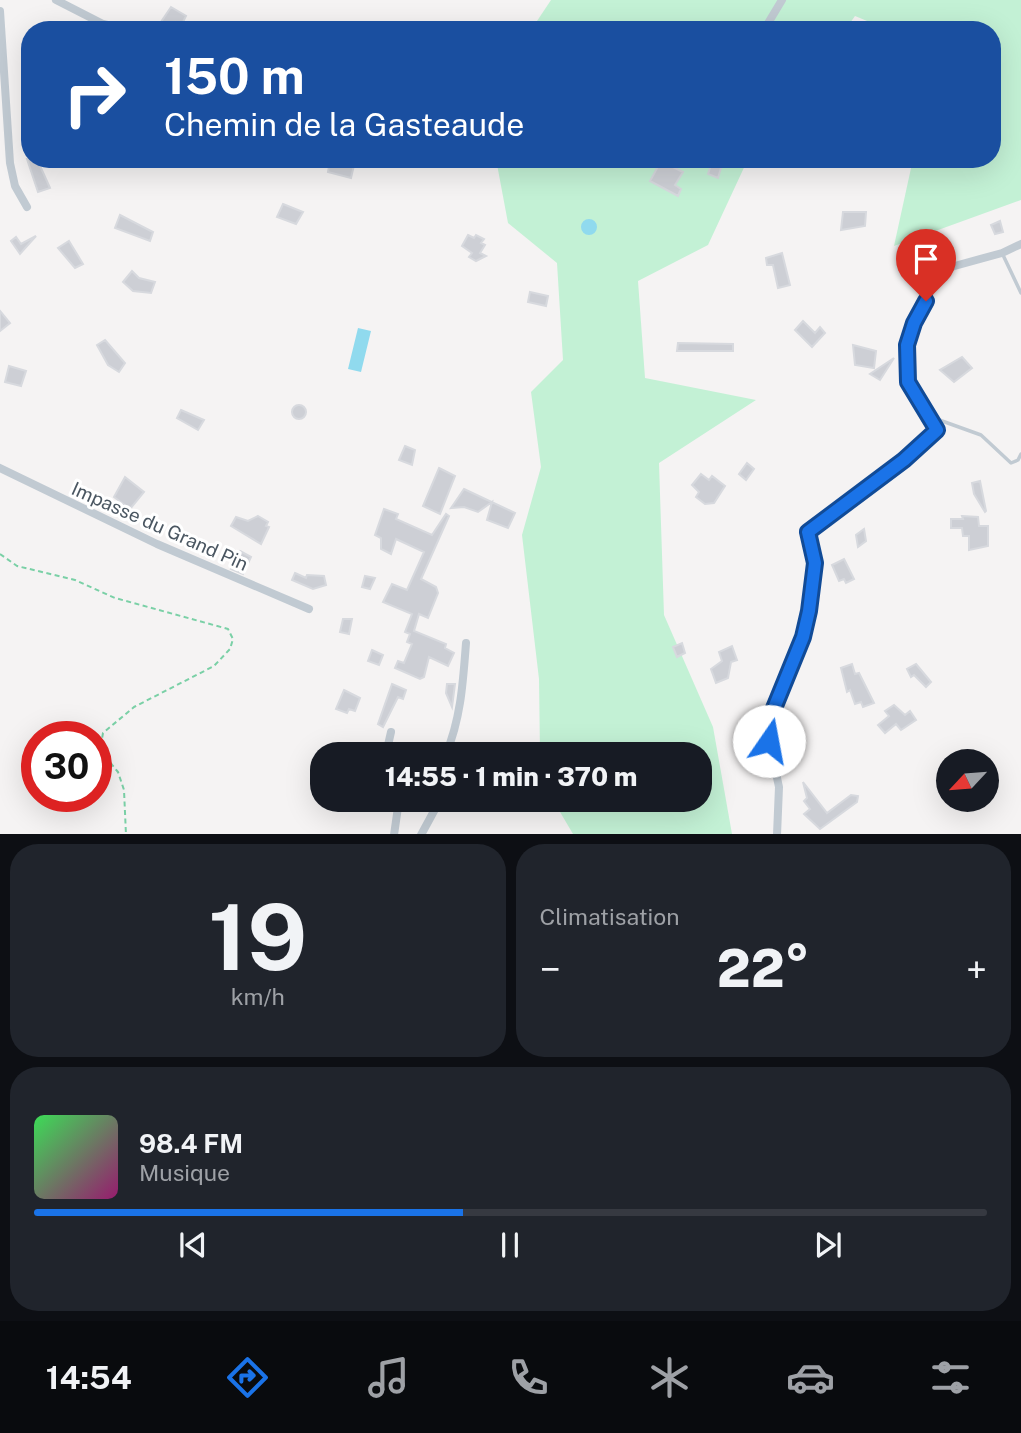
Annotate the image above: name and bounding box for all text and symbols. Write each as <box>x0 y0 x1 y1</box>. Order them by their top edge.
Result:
text: 150 m <box>164 47 305 105</box>
icon: right <box>49 49 140 140</box>
text: Chemin de la Gasteaude <box>164 106 524 143</box>
pin <box>896 229 956 301</box>
icon: arrive <box>907 240 945 278</box>
street label: Impasse du Grand Pin <box>68 477 252 575</box>
position arrow <box>732 704 806 778</box>
speed limit sign: 30 <box>21 721 112 812</box>
north arrow <box>936 749 999 812</box>
map controls <box>936 749 999 812</box>
text: 14:55 · 1 min · 370 m <box>385 761 637 792</box>
text: 19 <box>208 884 307 990</box>
text: Climatisation <box>540 903 680 930</box>
text: 22° <box>717 938 810 999</box>
text: − <box>540 947 561 992</box>
text: + <box>966 947 987 992</box>
text: km/h <box>231 983 285 1010</box>
text: 98.4 FM <box>139 1128 243 1159</box>
text: Musique <box>139 1159 230 1186</box>
icon: previous <box>174 1226 212 1264</box>
icon: pause <box>491 1226 529 1264</box>
icon: next <box>809 1226 847 1264</box>
icon: directions <box>223 1353 272 1402</box>
icon: music <box>364 1353 413 1402</box>
icon: phone <box>504 1353 553 1402</box>
icon: climate <box>645 1353 694 1402</box>
icon: car <box>786 1353 835 1402</box>
icon: filters <box>926 1353 975 1402</box>
text: 14:54 <box>46 1359 132 1396</box>

